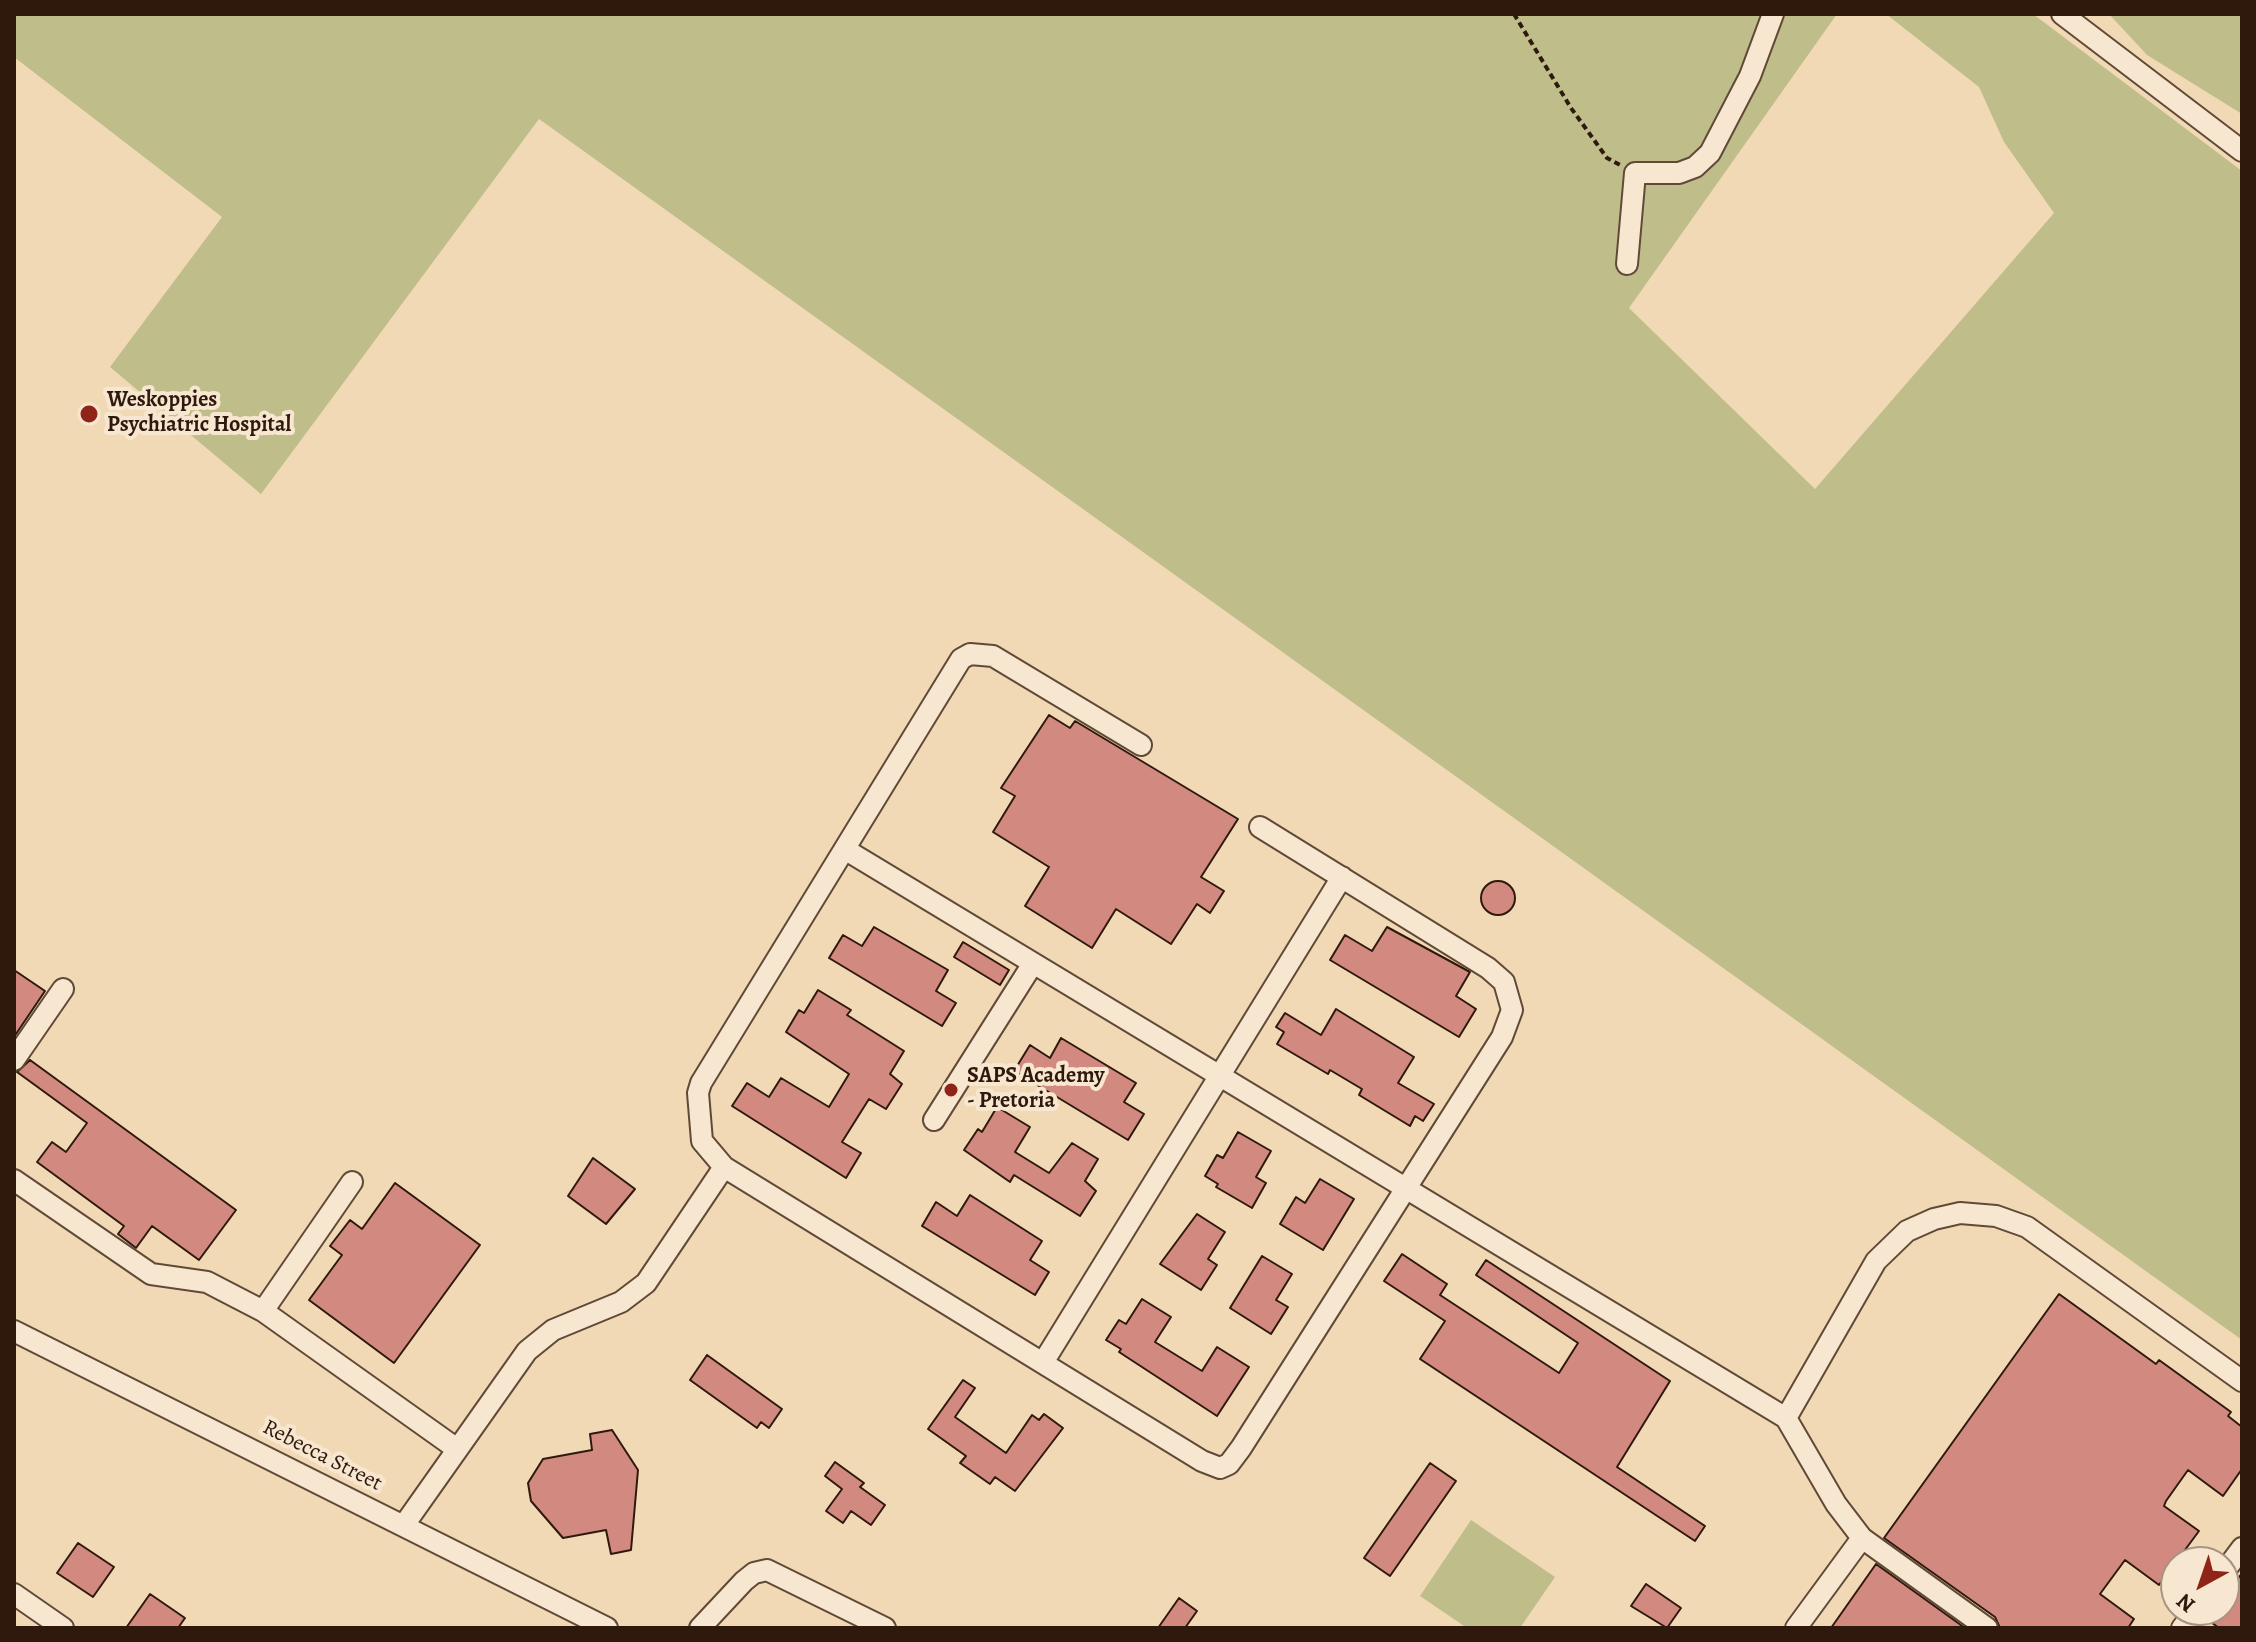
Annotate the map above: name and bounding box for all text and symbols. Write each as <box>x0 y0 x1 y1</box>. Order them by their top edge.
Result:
place label: Weskoppies Psychiatric Hospital <box>107 388 291 440</box>
marker: Weskoppies Psychiatric Hospital <box>78 403 100 425</box>
place label: SAPS Academy - Pretoria <box>967 1064 1104 1116</box>
marker: SAPS Academy - Pretoria <box>942 1081 960 1099</box>
street label: Rebecca Street <box>258 1415 386 1497</box>
north arrow <box>2160 1546 2240 1626</box>
text: N <box>2170 1586 2202 1619</box>

